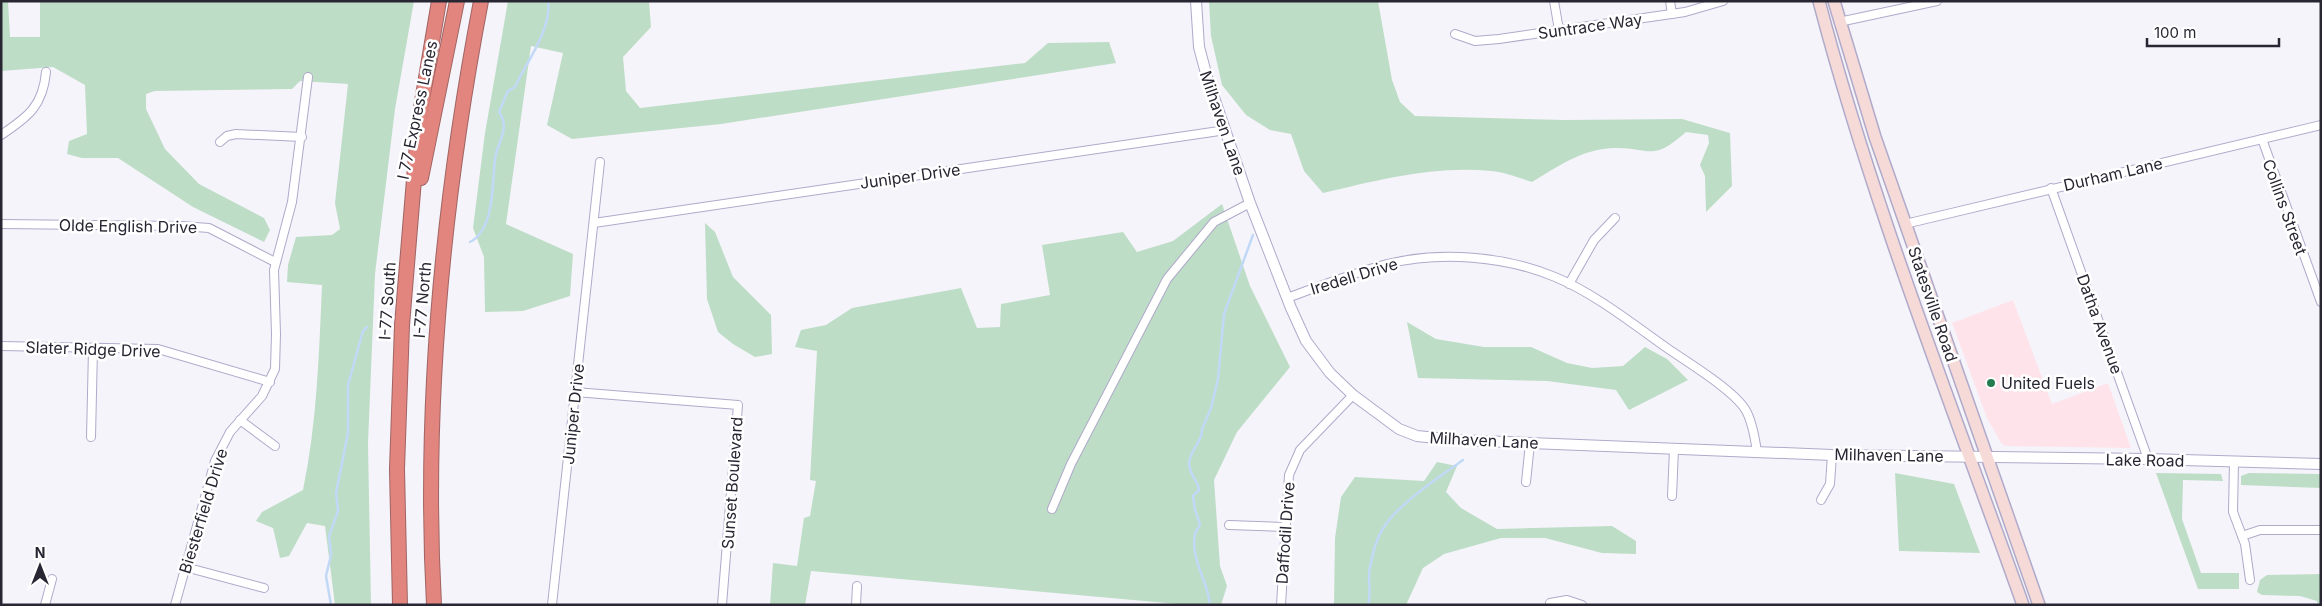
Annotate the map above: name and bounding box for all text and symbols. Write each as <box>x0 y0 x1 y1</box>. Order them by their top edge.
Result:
street label: Suntrace Way <box>1537 9 1643 43</box>
scale bar <box>2147 15 2280 47</box>
text: 100 m <box>2154 23 2196 42</box>
street label: I 77 Express Lanes <box>392 39 442 181</box>
street label: Milhaven Lane <box>1196 68 1250 178</box>
street label: Durham Lane <box>2062 153 2164 195</box>
street label: Collins Street <box>2258 156 2312 258</box>
street label: Juniper Drive <box>858 159 962 193</box>
street label: Olde English Drive <box>59 215 197 237</box>
street label: Statesville Road <box>1904 244 1962 364</box>
street label: Iredell Drive <box>1308 253 1400 299</box>
street label: I-77 South <box>374 261 400 341</box>
street label: I-77 North <box>409 261 435 339</box>
street label: Datha Avenue <box>2073 271 2127 377</box>
street label: Slater Ridge Drive <box>25 337 161 361</box>
street label: Juniper Drive <box>558 363 588 465</box>
place label: United Fuels <box>2001 373 2095 393</box>
marker: United Fuels <box>1985 377 1997 389</box>
street label: Sunset Boulevard <box>717 416 747 550</box>
street label: Milhaven Lane <box>1429 427 1539 453</box>
street label: Milhaven Lane <box>1834 444 1944 466</box>
street label: Biesterfield Drive <box>174 446 232 576</box>
street label: Lake Road <box>2105 449 2185 471</box>
street label: Daffodil Drive <box>1271 481 1299 585</box>
north arrow <box>15 541 65 591</box>
text: N <box>35 544 45 561</box>

